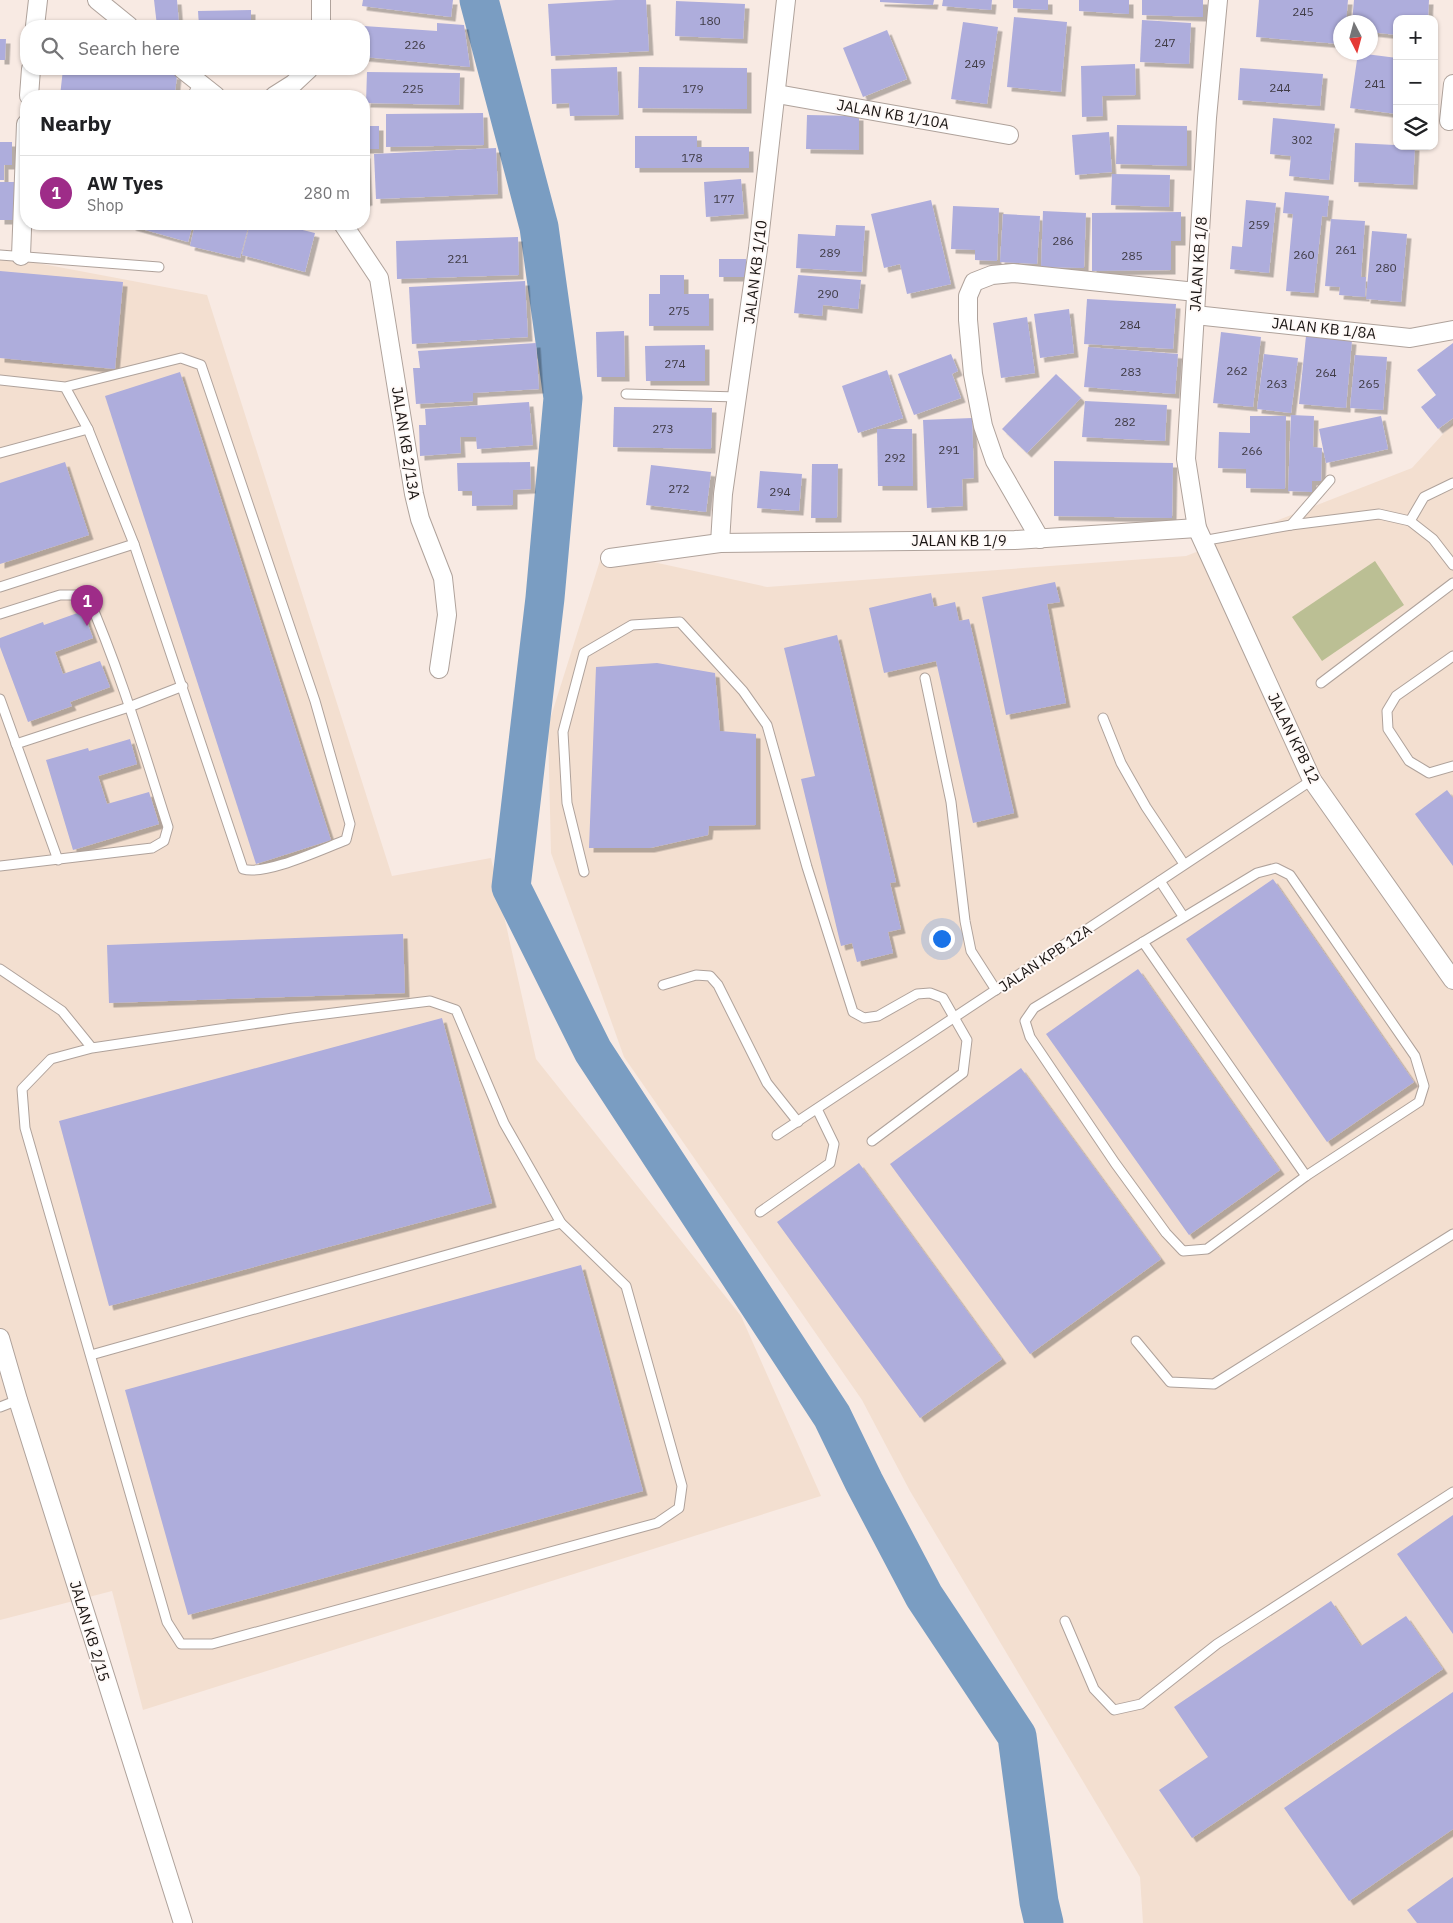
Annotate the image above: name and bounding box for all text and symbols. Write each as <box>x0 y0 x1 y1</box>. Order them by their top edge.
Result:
house number: 245 <box>1292 4 1314 19</box>
house number: 180 <box>699 13 721 28</box>
north arrow <box>1333 15 1378 60</box>
map controls <box>1393 15 1438 150</box>
button: + <box>1393 15 1438 60</box>
search box <box>20 20 370 75</box>
icon: search <box>38 34 66 62</box>
house number: 247 <box>1154 35 1176 50</box>
text: Search here <box>78 36 180 60</box>
house number: 226 <box>404 37 426 52</box>
house number: 249 <box>964 56 986 71</box>
button: − <box>1393 60 1438 105</box>
house number: 241 <box>1364 76 1386 91</box>
house number: 244 <box>1269 80 1291 95</box>
house number: 225 <box>402 81 424 96</box>
house number: 179 <box>682 81 704 96</box>
street label: JALAN KB 1/10A <box>835 95 951 133</box>
button: layers <box>1393 105 1438 150</box>
text: Nearby <box>40 109 111 137</box>
house number: 302 <box>1291 132 1313 147</box>
house number: 178 <box>681 150 703 165</box>
text: AW Tyes <box>87 171 163 195</box>
text: 1 <box>51 183 61 203</box>
text: 280 m <box>303 183 350 203</box>
house number: 177 <box>713 191 735 206</box>
text: Shop <box>87 195 124 215</box>
street label: JALAN KB 1/8 <box>1185 216 1211 312</box>
house number: 259 <box>1248 217 1270 232</box>
street label: JALAN KB 1/10 <box>739 219 771 325</box>
house number: 286 <box>1052 233 1074 248</box>
house number: 261 <box>1335 242 1357 257</box>
house number: 289 <box>819 245 841 260</box>
house number: 260 <box>1293 247 1315 262</box>
house number: 285 <box>1121 248 1143 263</box>
house number: 221 <box>447 251 469 266</box>
house number: 280 <box>1375 260 1397 275</box>
house number: 290 <box>817 286 839 301</box>
house number: 275 <box>668 303 690 318</box>
street label: JALAN KB 1/8A <box>1271 313 1378 343</box>
house number: 284 <box>1119 317 1141 332</box>
house number: 274 <box>664 356 686 371</box>
house number: 262 <box>1226 363 1248 378</box>
house number: 283 <box>1120 364 1142 379</box>
house number: 264 <box>1315 365 1337 380</box>
house number: 263 <box>1266 376 1288 391</box>
house number: 265 <box>1358 376 1380 391</box>
street label: JALAN KB 2/13A <box>388 385 424 501</box>
house number: 282 <box>1114 414 1136 429</box>
house number: 273 <box>652 421 674 436</box>
house number: 291 <box>938 442 960 457</box>
house number: 266 <box>1241 443 1263 458</box>
house number: 292 <box>884 450 906 465</box>
house number: 272 <box>668 481 690 496</box>
house number: 294 <box>769 484 791 499</box>
street label: JALAN KB 1/9 <box>911 531 1007 550</box>
pin: 1 <box>71 585 103 626</box>
street label: JALAN KPB 12 <box>1264 689 1324 787</box>
street label: JALAN KPB 12A <box>995 920 1096 996</box>
your location <box>929 926 955 952</box>
street label: JALAN KB 2/15 <box>66 1578 114 1684</box>

